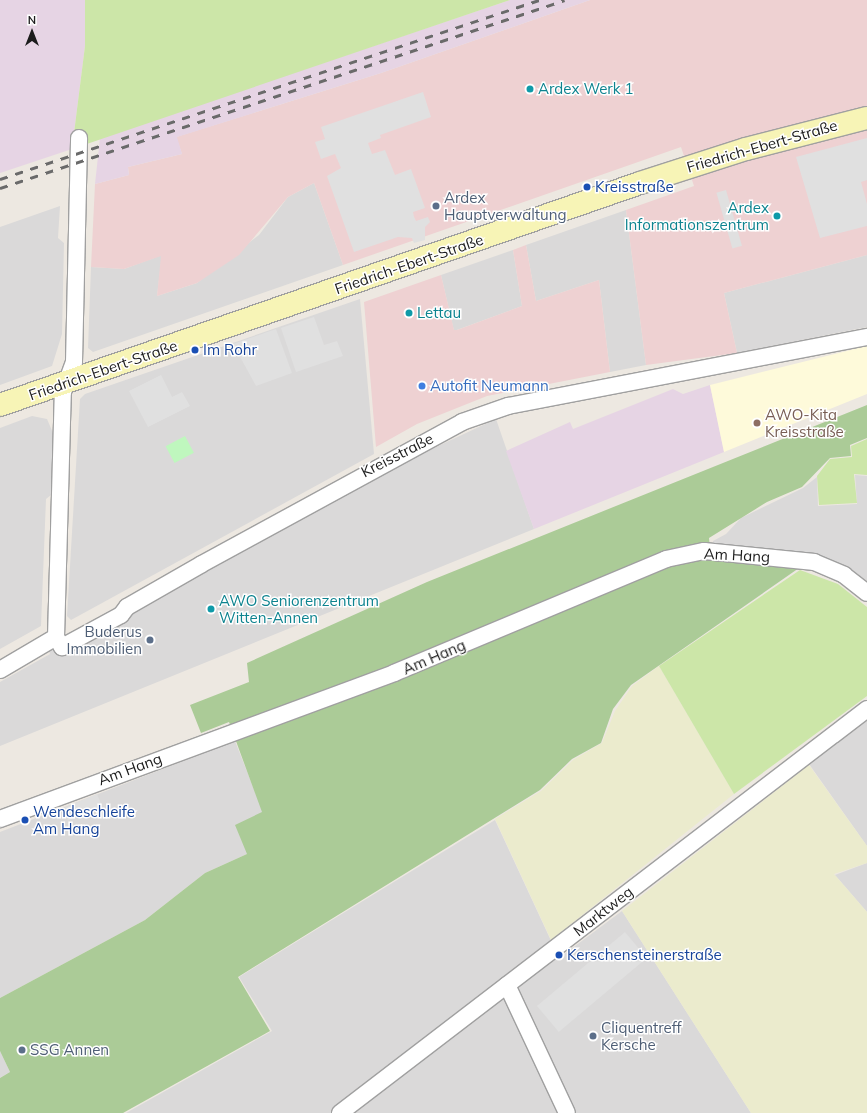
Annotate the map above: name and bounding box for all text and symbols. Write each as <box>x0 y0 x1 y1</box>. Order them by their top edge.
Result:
north arrow <box>12 12 52 52</box>
text: N <box>28 13 36 27</box>
place label: Ardex Werk 1 <box>538 80 633 98</box>
marker: Ardex Werk 1 <box>525 84 535 94</box>
street label: Friedrich-Ebert-Straße <box>685 116 839 176</box>
place label: Kreisstraße <box>595 178 674 196</box>
marker: Kreisstraße <box>582 182 592 192</box>
place label: Ardex Hauptverwaltung <box>444 188 567 223</box>
place label: Ardex Informationszentrum <box>625 198 769 233</box>
marker: Ardex Hauptverwaltung <box>431 201 441 211</box>
marker: Ardex Informationszentrum <box>772 211 782 221</box>
street label: Friedrich-Ebert-Straße <box>332 230 486 298</box>
place label: Lettau <box>417 304 461 322</box>
marker: Lettau <box>404 308 414 318</box>
street label: Friedrich-Ebert-Straße <box>26 336 180 404</box>
place label: Im Rohr <box>203 341 257 359</box>
marker: Im Rohr <box>190 345 200 355</box>
place label: Autofit Neumann <box>430 377 549 395</box>
marker: Autofit Neumann <box>417 381 427 391</box>
place label: AWO-Kita Kreisstraße <box>765 405 844 440</box>
marker: AWO-Kita Kreisstraße <box>752 418 762 428</box>
street label: Kreisstraße <box>358 429 436 481</box>
street label: Am Hang <box>703 544 771 566</box>
place label: AWO Seniorenzentrum Witten-Annen <box>219 591 379 626</box>
marker: AWO Seniorenzentrum Witten-Annen <box>206 604 216 614</box>
place label: Buderus Immobilien <box>67 622 142 657</box>
marker: Buderus Immobilien <box>145 635 155 645</box>
street label: Am Hang <box>400 636 468 678</box>
street label: Am Hang <box>96 749 164 789</box>
place label: Wendeschleife Am Hang <box>33 802 135 837</box>
marker: Wendeschleife Am Hang <box>20 815 30 825</box>
street label: Marktweg <box>570 882 636 940</box>
place label: Kerschensteinerstraße <box>567 946 722 964</box>
marker: Kerschensteinerstraße <box>554 950 564 960</box>
place label: Cliquentreff Kersche <box>601 1018 682 1053</box>
marker: Cliquentreff Kersche <box>588 1031 598 1041</box>
place label: SSG Annen <box>30 1041 109 1059</box>
marker: SSG Annen <box>17 1045 27 1055</box>

